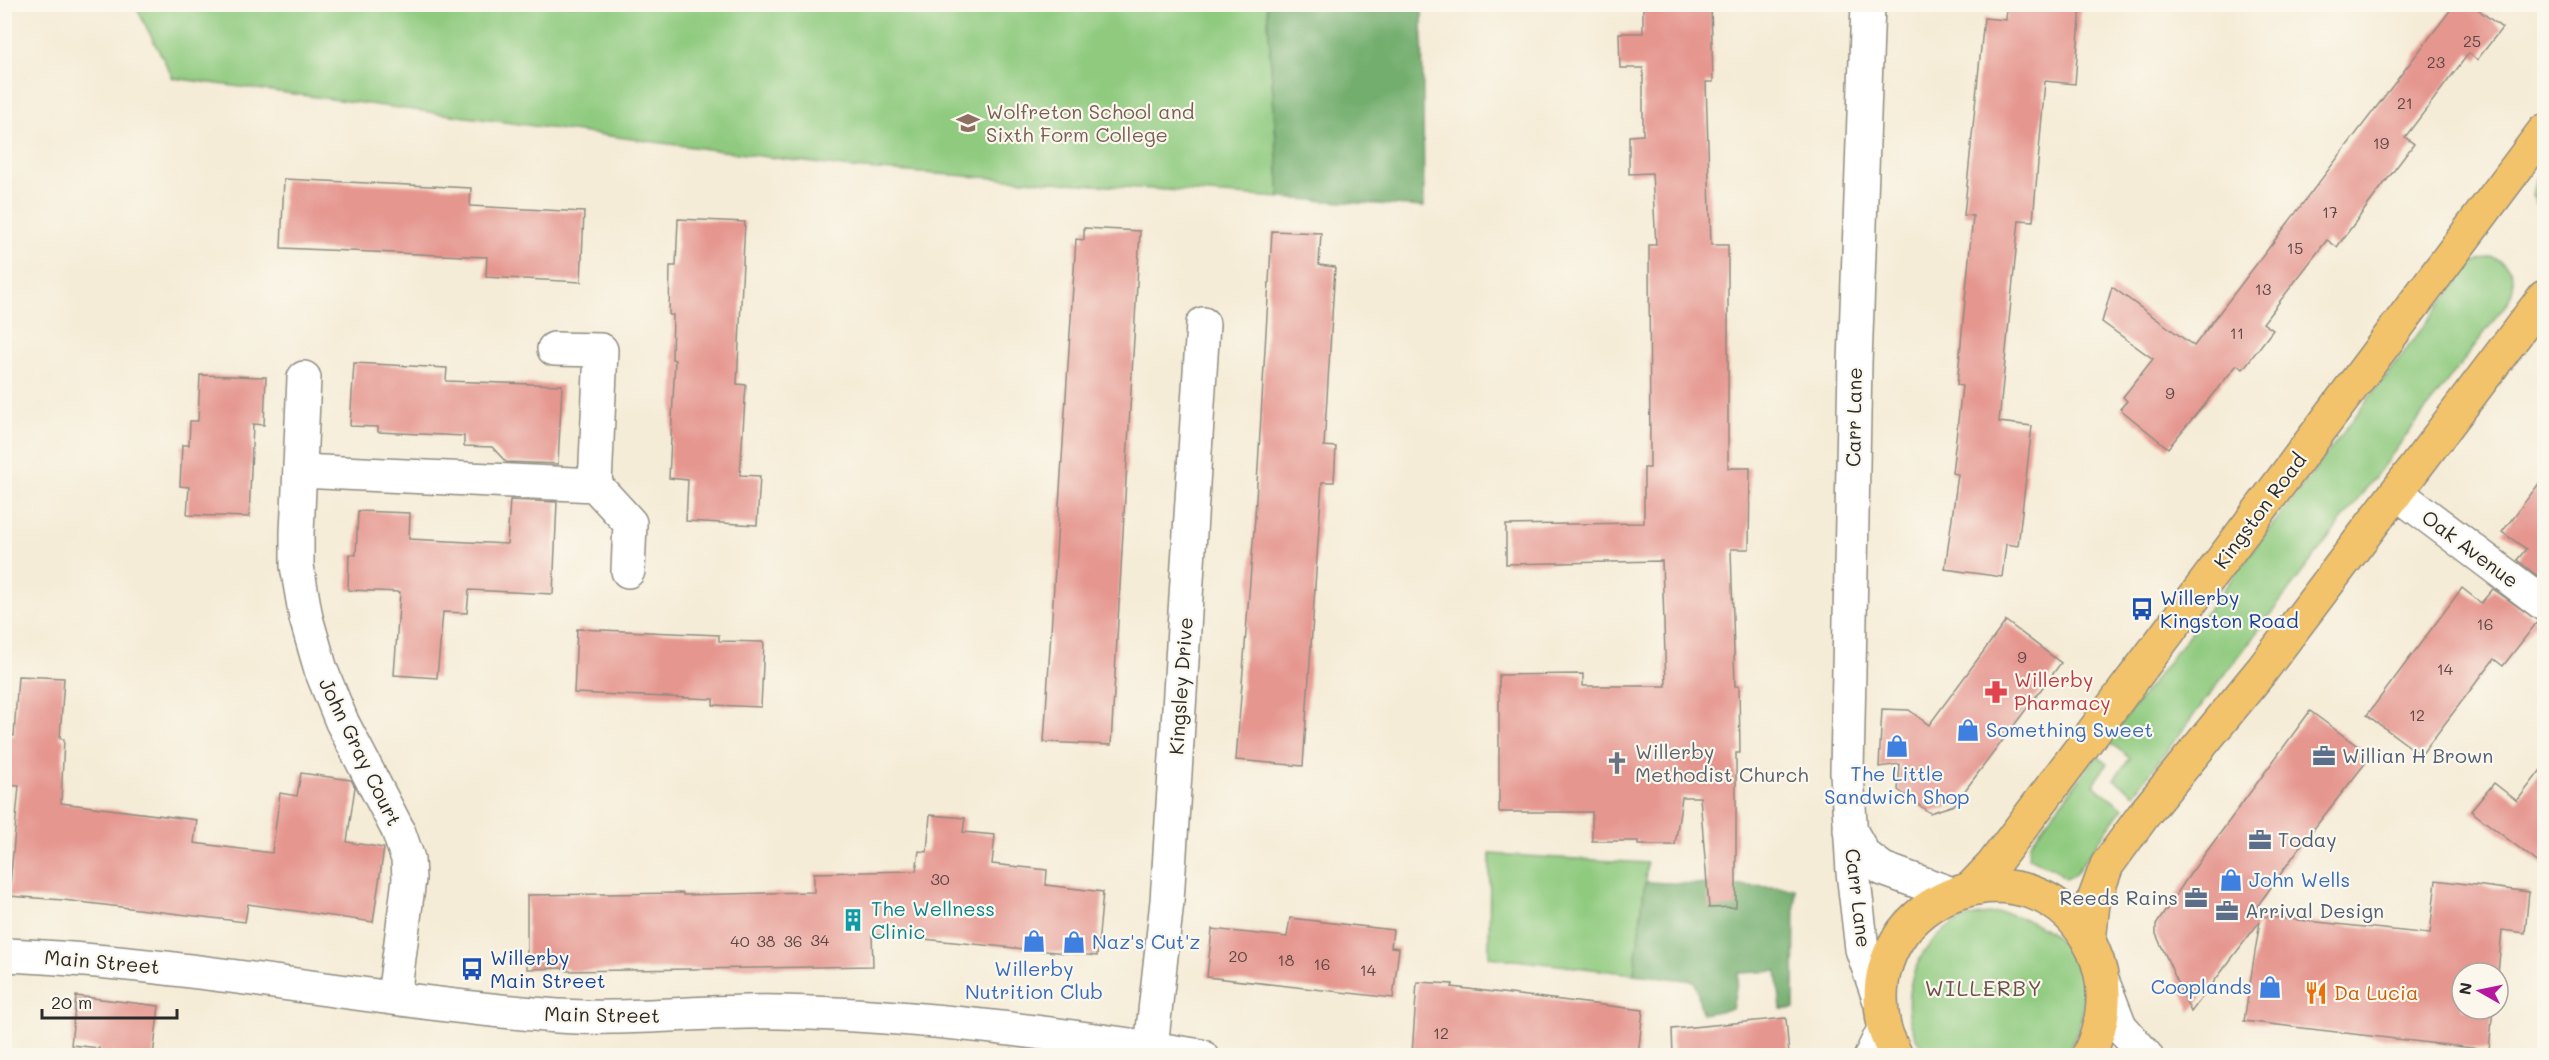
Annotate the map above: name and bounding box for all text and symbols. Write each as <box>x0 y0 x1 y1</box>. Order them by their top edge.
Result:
house number: 25 <box>2463 30 2481 51</box>
house number: 23 <box>2427 51 2445 72</box>
house number: 21 <box>2397 92 2413 113</box>
place label: Wolfreton School and Sixth Form College <box>986 98 1194 147</box>
school or university icon: Wolfreton School and Sixth Form College <box>955 110 981 136</box>
house number: 19 <box>2373 132 2389 153</box>
house number: 17 <box>2322 201 2338 222</box>
house number: 15 <box>2287 237 2303 258</box>
house number: 13 <box>2255 278 2271 299</box>
house number: 11 <box>2230 322 2244 343</box>
street label: Carr Lane <box>1839 367 1867 467</box>
house number: 9 <box>2165 382 2175 403</box>
street label: Kingston Road <box>2207 447 2311 574</box>
street label: Oak Avenue <box>2417 503 2524 593</box>
place label: Willerby Kingston Road <box>2160 584 2299 633</box>
bus stop icon: Willerby Kingston Road <box>2129 596 2155 622</box>
house number: 16 <box>2477 613 2493 634</box>
street label: Kingsley Drive <box>1162 616 1198 756</box>
house number: 9 <box>2017 646 2027 667</box>
house number: 14 <box>2437 658 2454 679</box>
place label: Willerby Pharmacy <box>2014 666 2111 715</box>
street label: John Gray Court <box>314 673 408 830</box>
pharmacy icon: Willerby Pharmacy <box>1983 679 2009 705</box>
house number: 12 <box>2409 704 2425 725</box>
place label: Something Sweet <box>1986 716 2153 742</box>
shop icon: Something Sweet <box>1955 717 1981 743</box>
shop icon: The Little Sandwich Shop <box>1884 733 1910 759</box>
place label: Willerby Methodist Church <box>1635 738 1809 787</box>
place label: Willian H Brown <box>2342 742 2493 768</box>
office icon: Willian H Brown <box>2311 743 2337 769</box>
church icon: Willerby Methodist Church <box>1604 750 1630 776</box>
place label: The Little Sandwich Shop <box>1824 760 1970 809</box>
place label: Today <box>2278 826 2337 852</box>
office icon: Today <box>2247 827 2273 853</box>
street label: Carr Lane <box>1840 847 1878 949</box>
place label: John Wells <box>2249 866 2350 892</box>
shop icon: John Wells <box>2218 867 2244 893</box>
house number: 30 <box>930 868 950 889</box>
place label: Reeds Rains <box>2059 884 2178 910</box>
office icon: Reeds Rains <box>2183 885 2209 911</box>
place label: The Wellness Clinic <box>871 895 995 944</box>
place label: Arrival Design <box>2245 897 2384 923</box>
office icon: Arrival Design <box>2214 898 2240 924</box>
building icon: The Wellness Clinic <box>840 907 866 933</box>
shop icon: Willerby Nutrition Club <box>1021 928 1047 954</box>
place label: Naz's Cut'z <box>1092 928 1200 954</box>
house number: 34 <box>811 929 830 950</box>
shop icon: Naz's Cut'z <box>1061 929 1087 955</box>
house number: 40 <box>730 930 750 951</box>
house number: 38 <box>756 930 776 951</box>
house number: 36 <box>783 930 803 951</box>
street label: Main Street <box>43 943 161 979</box>
place label: Willerby Main Street <box>490 944 606 993</box>
house number: 20 <box>1229 945 1248 966</box>
house number: 18 <box>1278 949 1295 970</box>
house number: 16 <box>1314 953 1330 974</box>
place label: Willerby Nutrition Club <box>965 955 1103 1004</box>
bus stop icon: Willerby Main Street <box>459 956 485 982</box>
house number: 14 <box>1360 959 1377 980</box>
north arrow <box>2450 961 2510 1021</box>
district label: WILLERBY <box>1925 973 2043 1002</box>
place label: Cooplands <box>2151 973 2252 999</box>
shop icon: Cooplands <box>2257 974 2283 1000</box>
place label: Da Lucia <box>2334 979 2418 1005</box>
restaurant icon: Da Lucia <box>2303 980 2329 1006</box>
text: N <box>2453 981 2476 996</box>
scale bar <box>42 982 177 1020</box>
text: 20 m <box>51 990 92 1014</box>
street label: Main Street <box>544 1000 660 1028</box>
house number: 12 <box>1433 1022 1449 1043</box>

